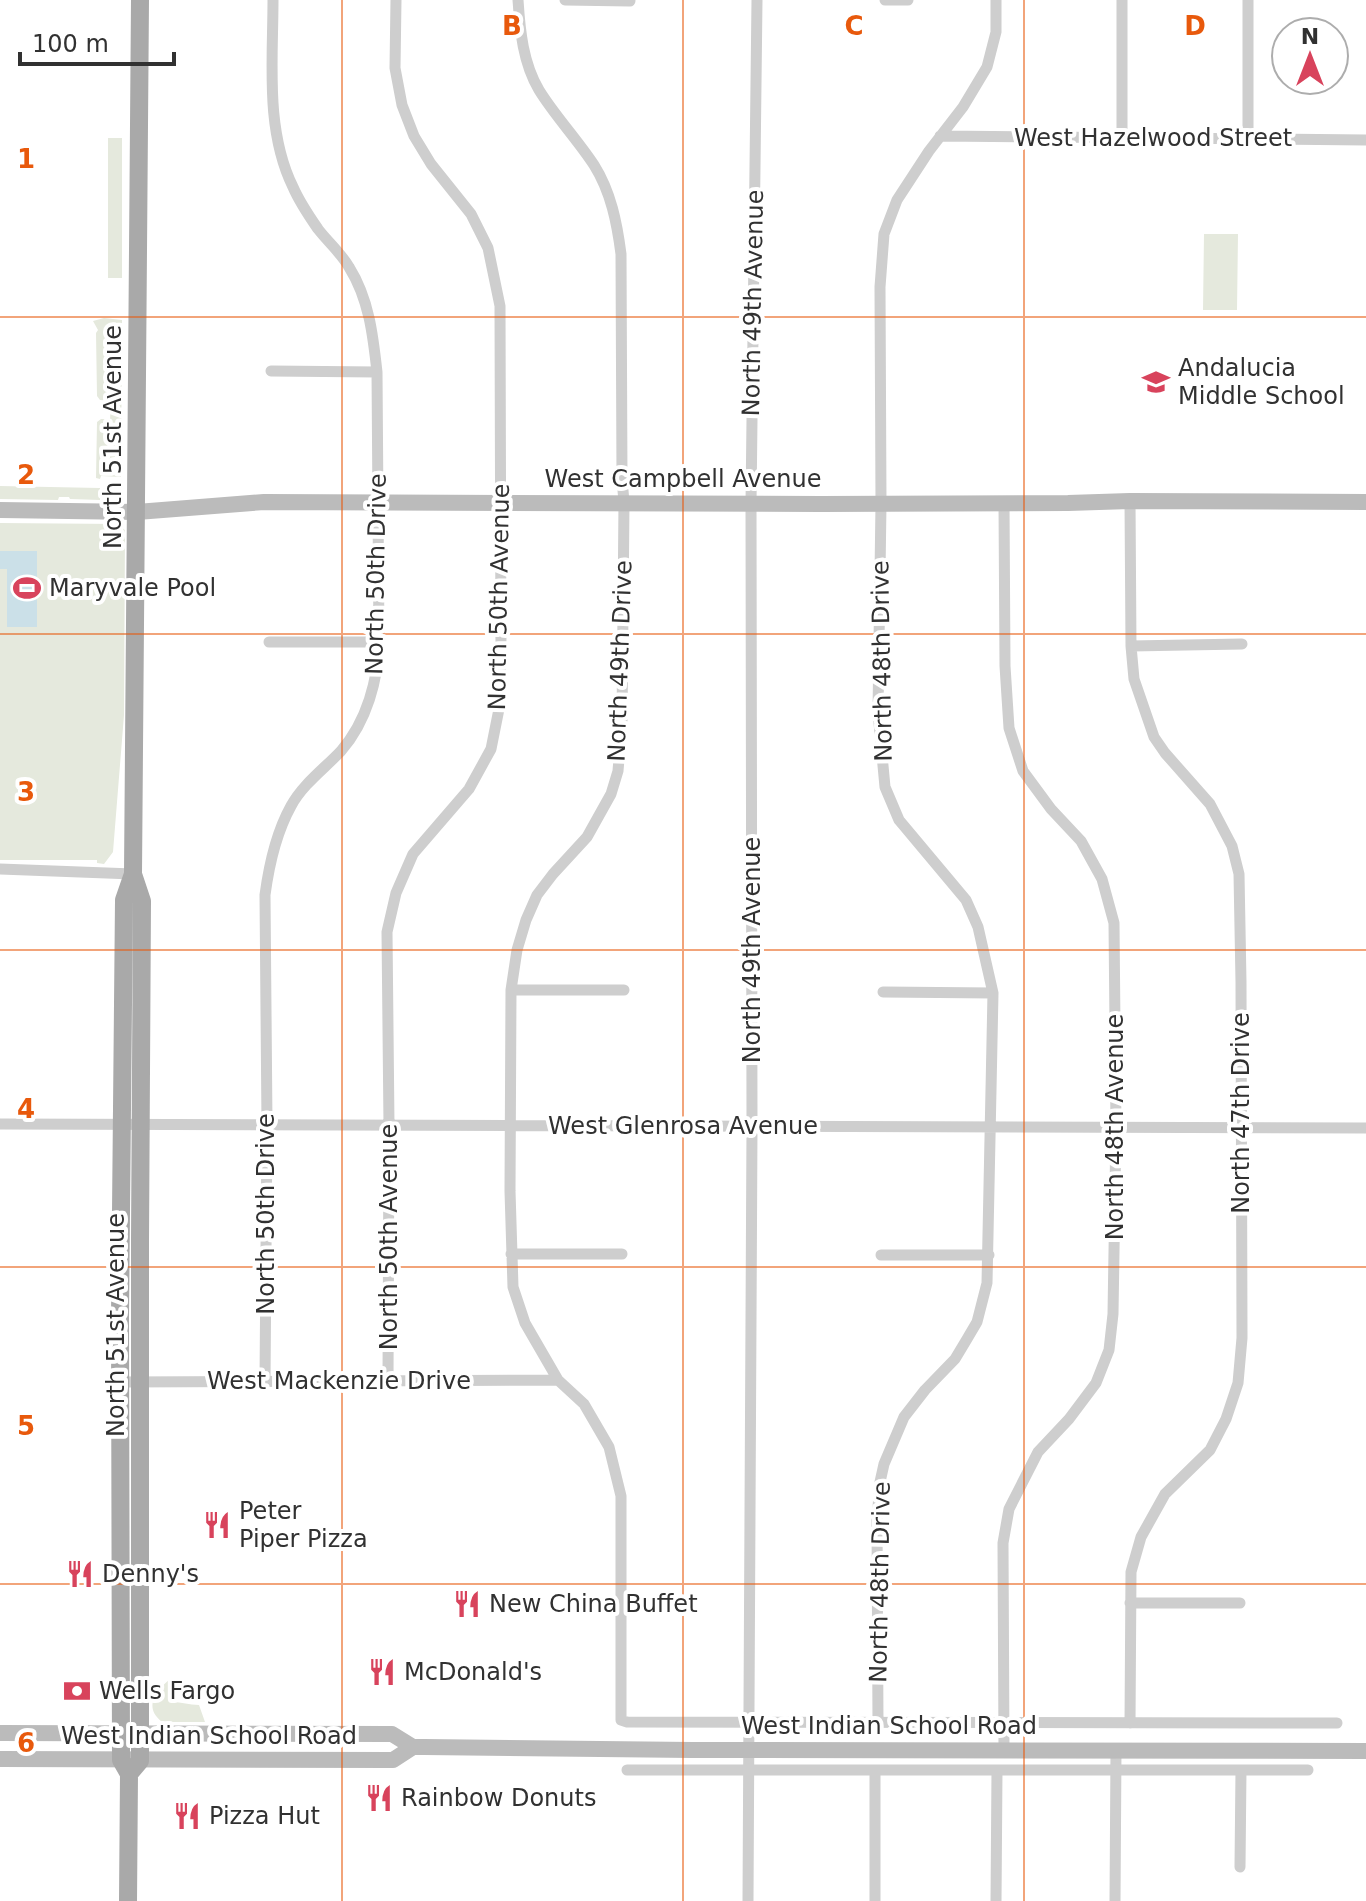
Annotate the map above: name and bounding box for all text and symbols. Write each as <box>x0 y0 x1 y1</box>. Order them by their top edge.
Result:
text: B <box>502 11 522 41</box>
text: C <box>844 11 864 41</box>
text: D <box>1184 11 1206 41</box>
scale bar <box>20 16 174 66</box>
north arrow <box>1270 16 1350 96</box>
text: N <box>1301 24 1319 49</box>
text: 100 m <box>32 30 109 58</box>
street label: West Hazelwood Street <box>1014 124 1292 152</box>
text: 1 <box>17 144 35 174</box>
street label: North 49th Avenue <box>737 189 769 417</box>
street label: North 51st Avenue <box>99 325 127 549</box>
place label: Andalucia Middle School <box>1178 354 1345 410</box>
school or university icon: Andalucia Middle School <box>1141 367 1171 397</box>
text: 2 <box>17 460 35 490</box>
street label: West Campbell Avenue <box>545 465 821 493</box>
street label: North 50th Drive <box>360 473 392 675</box>
street label: North 50th Avenue <box>483 483 515 711</box>
street label: North 49th Drive <box>602 560 638 762</box>
street label: North 48th Drive <box>866 560 898 762</box>
sports icon: Maryvale Pool <box>12 573 42 603</box>
place label: Maryvale Pool <box>49 574 216 602</box>
text: 3 <box>17 777 35 807</box>
street label: North 49th Avenue <box>738 837 766 1063</box>
street label: North 47th Drive <box>1227 1012 1255 1214</box>
street label: North 48th Avenue <box>1101 1014 1129 1240</box>
text: 4 <box>17 1094 35 1124</box>
street label: West Glenrosa Avenue <box>548 1112 818 1140</box>
street label: North 50th Drive <box>252 1113 280 1315</box>
street label: North 50th Avenue <box>375 1124 403 1350</box>
street label: North 51st Avenue <box>102 1213 130 1437</box>
street label: West Mackenzie Drive <box>207 1367 471 1395</box>
text: 5 <box>17 1411 35 1441</box>
street label: North 48th Drive <box>864 1481 896 1683</box>
place label: Peter Piper Pizza <box>239 1497 368 1553</box>
restaurant icon: Peter Piper Pizza <box>202 1510 232 1540</box>
restaurant icon: Denny's <box>65 1559 95 1589</box>
place label: Denny's <box>102 1560 199 1588</box>
restaurant icon: New China Buffet <box>452 1589 482 1619</box>
place label: New China Buffet <box>489 1590 698 1618</box>
restaurant icon: McDonald's <box>367 1657 397 1687</box>
place label: McDonald's <box>404 1658 542 1686</box>
bank icon: Wells Fargo <box>62 1676 92 1706</box>
place label: Wells Fargo <box>99 1677 235 1705</box>
street label: West Indian School Road <box>741 1712 1037 1740</box>
street label: West Indian School Road <box>61 1722 357 1750</box>
text: 6 <box>17 1728 35 1758</box>
restaurant icon: Rainbow Donuts <box>364 1783 394 1813</box>
place label: Rainbow Donuts <box>401 1784 596 1812</box>
restaurant icon: Pizza Hut <box>172 1801 202 1831</box>
place label: Pizza Hut <box>209 1802 320 1830</box>

